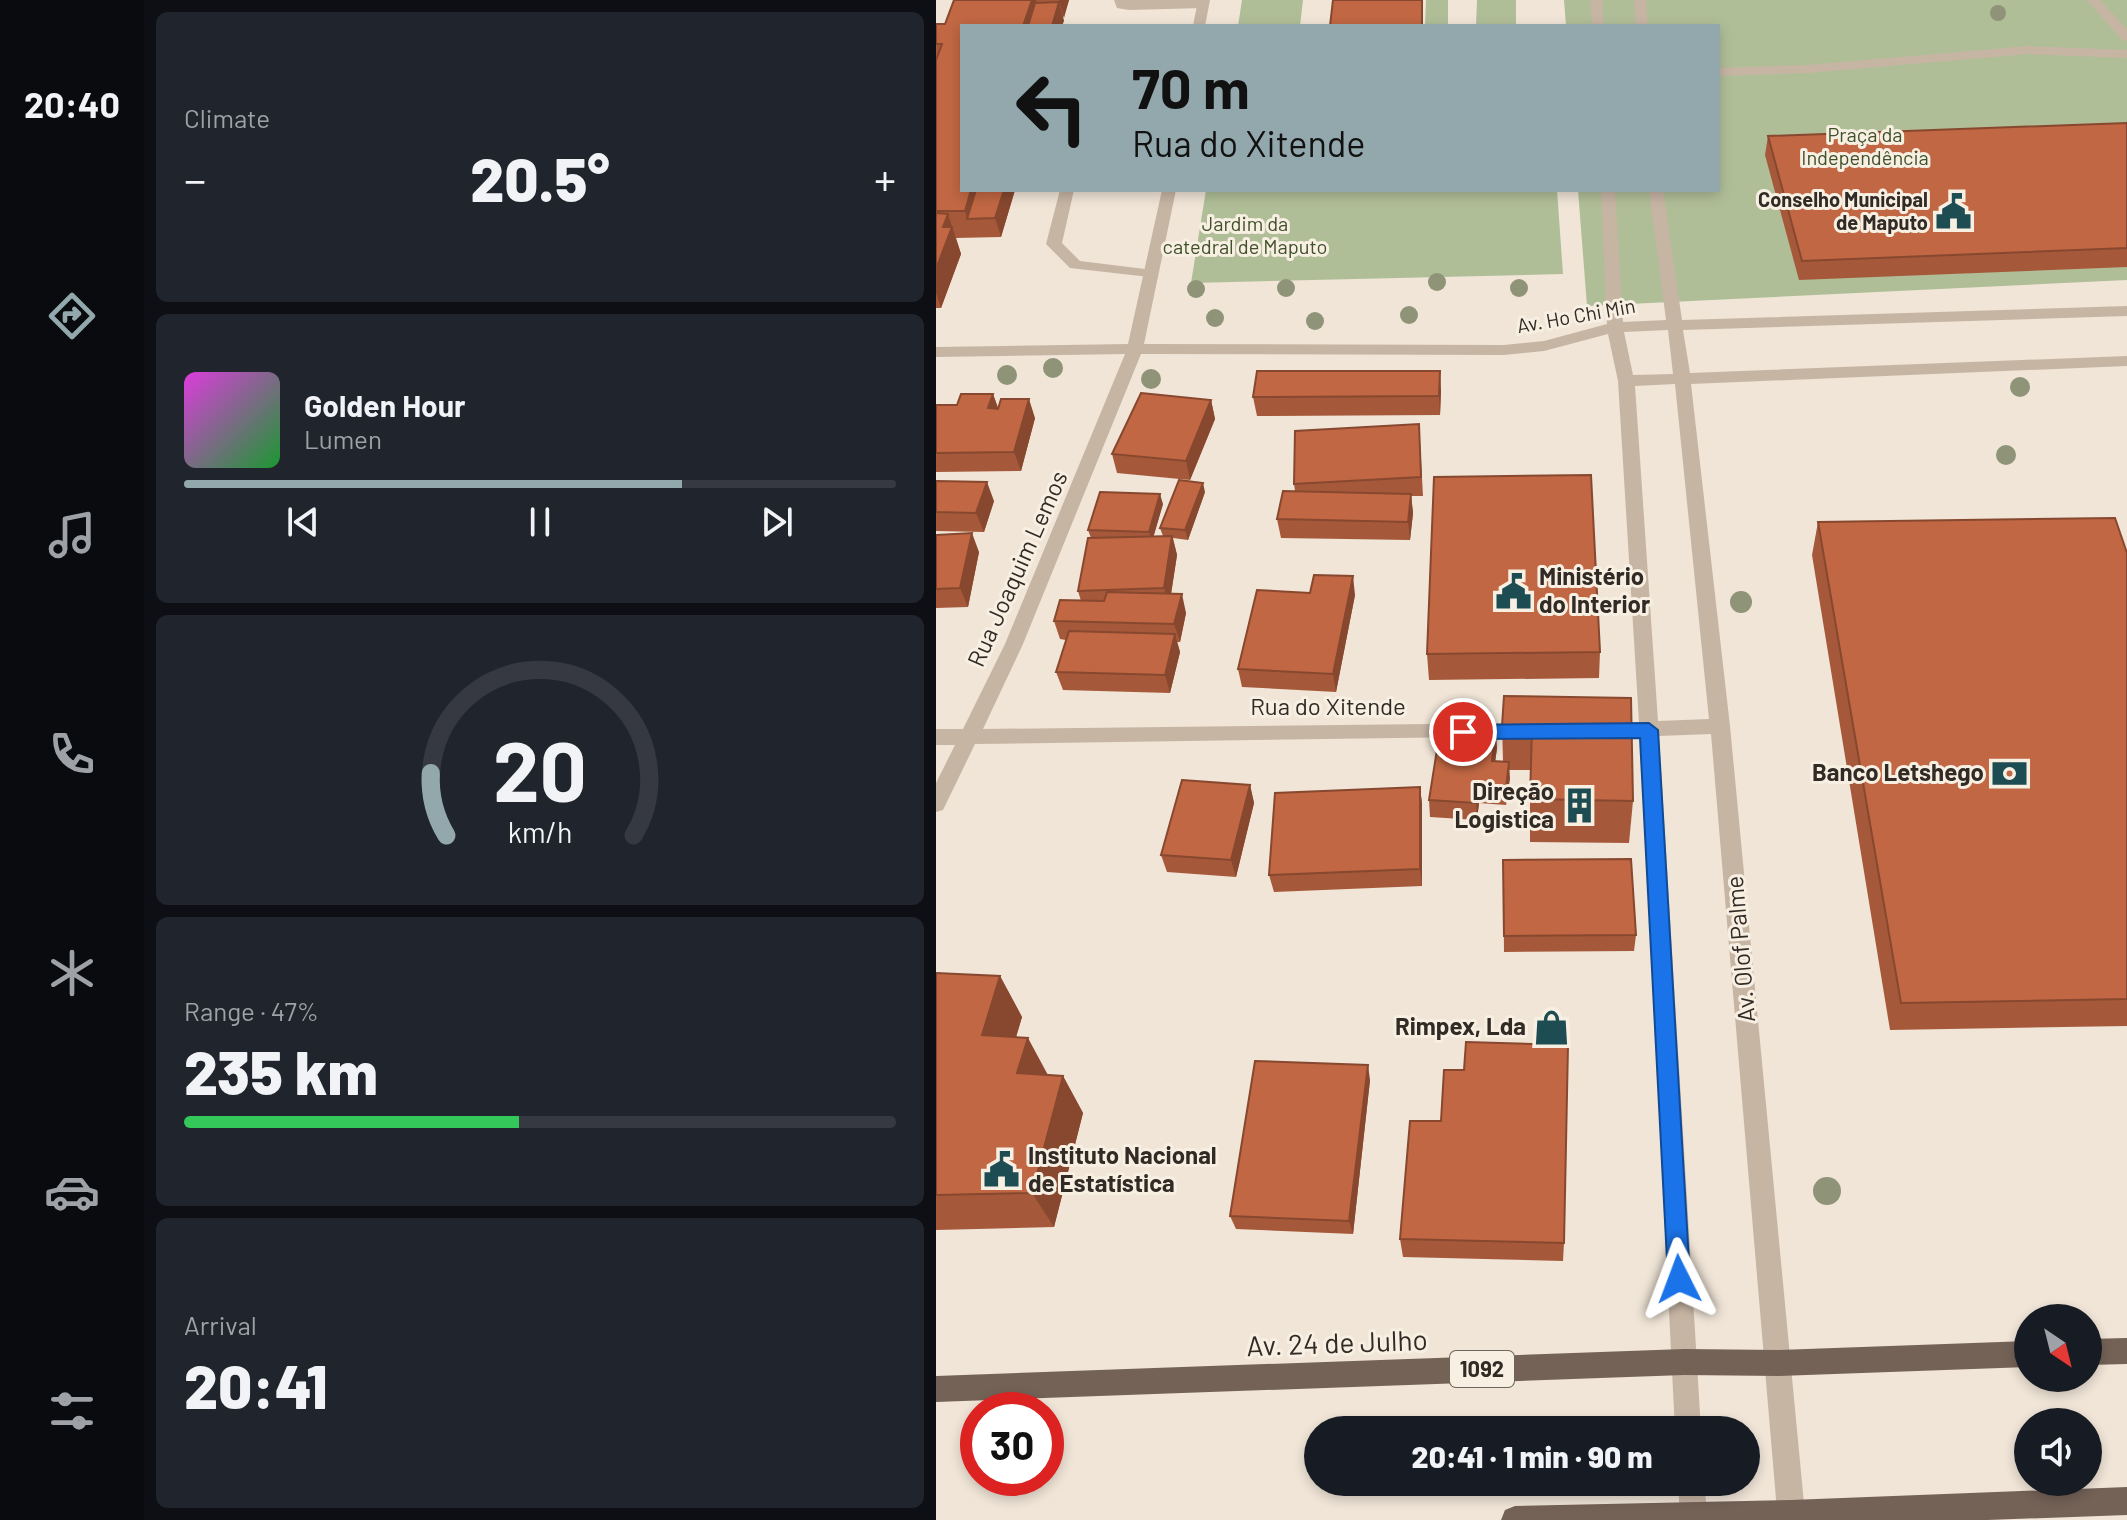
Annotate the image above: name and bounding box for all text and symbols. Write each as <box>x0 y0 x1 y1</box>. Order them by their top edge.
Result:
text: 70 m <box>1132 53 1250 120</box>
icon: left <box>1000 56 1104 160</box>
text: 20:40 <box>24 82 120 125</box>
text: Climate <box>184 102 270 133</box>
text: Rua do Xitende <box>1132 121 1366 164</box>
park label: Praça da Independência <box>1801 122 1929 169</box>
text: 20.5° <box>470 142 610 214</box>
text: − <box>184 152 206 205</box>
text: + <box>874 152 896 205</box>
place label: Conselho Municipal de Maputo <box>1758 187 1928 234</box>
public building icon: Conselho Municipal de Maputo <box>1935 192 1973 230</box>
park label: Jardim da catedral de Maputo <box>1163 211 1327 258</box>
icon: directions <box>44 288 100 344</box>
street label: Av. Ho Chi Min <box>1515 293 1637 337</box>
text: Golden Hour <box>304 387 466 423</box>
text: Lumen <box>304 423 382 454</box>
street label: Rua Joaquim Lemos <box>960 466 1073 671</box>
icon: previous <box>281 500 325 544</box>
icon: pause <box>518 500 562 544</box>
icon: next <box>755 500 799 544</box>
icon: music <box>44 507 100 563</box>
place label: Ministério do Interior <box>1539 561 1650 618</box>
public building icon: Ministério do Interior <box>1494 572 1532 610</box>
street label: Rua do Xitende <box>1250 691 1406 720</box>
pin <box>1429 698 1497 766</box>
icon: arrive <box>1441 710 1485 754</box>
text: 20 <box>493 719 587 819</box>
icon: phone <box>44 726 100 782</box>
bank icon: Banco Letshego <box>1991 754 2029 792</box>
place label: Banco Letshego <box>1812 757 1984 786</box>
place label: Direção Logistica <box>1455 776 1554 833</box>
building icon: Direção Logistica <box>1561 787 1599 825</box>
text: km/h <box>508 814 572 849</box>
street label: Av. Olof Palme <box>1719 875 1760 1024</box>
icon: climate <box>44 945 100 1001</box>
text: Range · 47% <box>184 995 319 1026</box>
shop icon: Rimpex, Lda <box>1533 1008 1571 1046</box>
place label: Rimpex, Lda <box>1395 1011 1526 1040</box>
text: 235 km <box>184 1035 378 1107</box>
place label: Instituto Nacional de Estatística <box>1028 1140 1217 1197</box>
public building icon: Instituto Nacional de Estatística <box>983 1151 1021 1189</box>
icon: car <box>44 1164 100 1220</box>
position arrow <box>1637 1237 1721 1321</box>
north arrow <box>2014 1304 2102 1392</box>
map controls <box>2014 1304 2102 1496</box>
text: Arrival <box>184 1309 257 1340</box>
street label: Av. 24 de Julho <box>1246 1322 1428 1362</box>
text: 20:41 <box>184 1349 328 1421</box>
road number: 1092 <box>1450 1351 1514 1387</box>
icon: filters <box>44 1383 100 1439</box>
speed limit sign: 30 <box>960 1392 1064 1496</box>
button: sound <box>2014 1408 2102 1496</box>
text: 20:41 · 1 min · 90 m <box>1412 1438 1652 1474</box>

